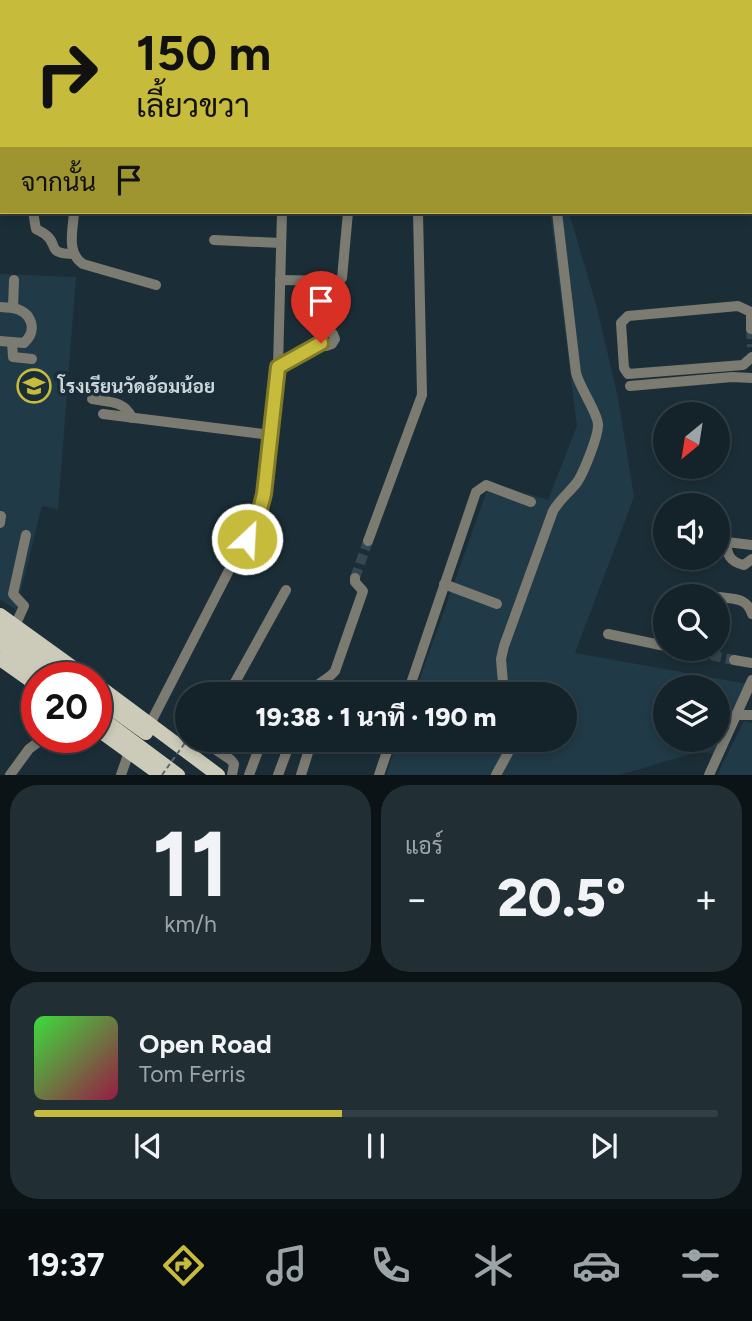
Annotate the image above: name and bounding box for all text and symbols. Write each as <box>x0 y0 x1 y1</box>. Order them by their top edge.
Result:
text: 150 m <box>136 23 271 82</box>
icon: right <box>21 28 112 119</box>
text: เลี้ยวขวา <box>136 87 250 125</box>
icon: arrive <box>110 161 148 199</box>
text: จากนั้น <box>21 166 96 198</box>
pin <box>291 271 351 343</box>
icon: arrive <box>302 282 340 320</box>
school or university icon: โรงเรียนวัดอ้อมน้อย <box>15 367 53 405</box>
place label: โรงเรียนวัดอ้อมน้อย <box>57 374 215 398</box>
north arrow <box>653 402 730 480</box>
map controls <box>653 402 730 752</box>
button: sound <box>653 493 730 570</box>
position arrow <box>210 502 284 576</box>
button: search <box>653 584 730 661</box>
speed limit sign: 20 <box>21 662 112 753</box>
button: layers <box>653 675 730 752</box>
text: 19:38 · 1 นาที · 190 m <box>256 701 496 733</box>
text: 11 <box>152 810 229 919</box>
text: แอร์ <box>405 832 443 860</box>
text: 20.5° <box>497 867 626 929</box>
text: − <box>405 876 429 922</box>
text: + <box>694 876 718 922</box>
text: km/h <box>164 910 217 938</box>
text: Open Road <box>139 1028 272 1060</box>
text: Tom Ferris <box>139 1060 245 1088</box>
icon: previous <box>129 1127 167 1165</box>
icon: pause <box>357 1127 395 1165</box>
icon: next <box>585 1127 623 1165</box>
icon: directions <box>159 1241 208 1290</box>
icon: music <box>262 1241 311 1290</box>
icon: phone <box>366 1241 415 1290</box>
icon: climate <box>469 1241 518 1290</box>
icon: car <box>572 1241 621 1290</box>
icon: filters <box>676 1241 725 1290</box>
text: 19:37 <box>27 1246 104 1284</box>

